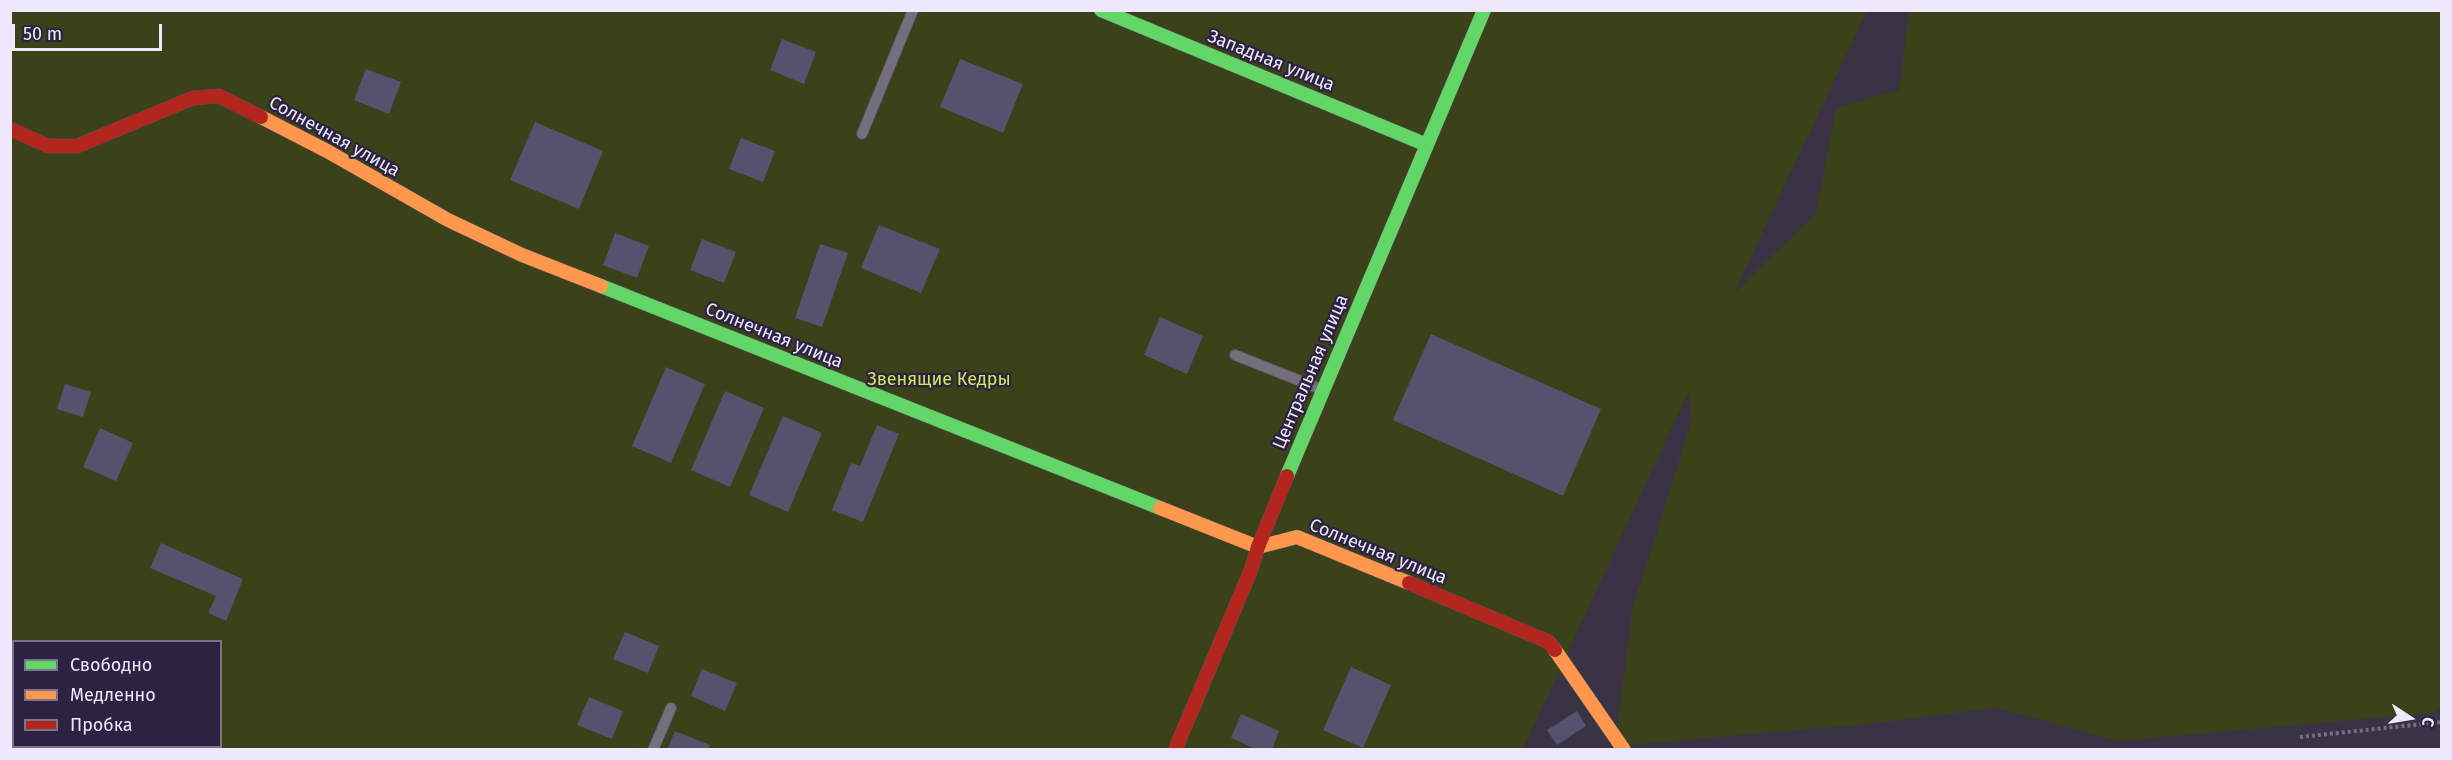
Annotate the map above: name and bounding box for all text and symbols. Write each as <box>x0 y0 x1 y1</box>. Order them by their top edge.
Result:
scale bar <box>15 12 165 50</box>
text: 50 m <box>23 23 62 45</box>
street label: Западная улица <box>1204 26 1338 96</box>
street label: Солнечная улица <box>265 92 403 182</box>
street label: Центральная улица <box>1269 291 1353 453</box>
street label: Солнечная улица <box>702 299 846 373</box>
park label: Звенящие Кедры <box>867 369 1011 391</box>
street label: Солнечная улица <box>1306 515 1450 589</box>
legend <box>12 640 222 748</box>
text: Свободно <box>70 654 152 676</box>
text: Медленно <box>70 684 156 706</box>
north arrow <box>2380 688 2440 748</box>
text: Пробка <box>70 714 133 736</box>
text: С <box>2418 715 2438 728</box>

